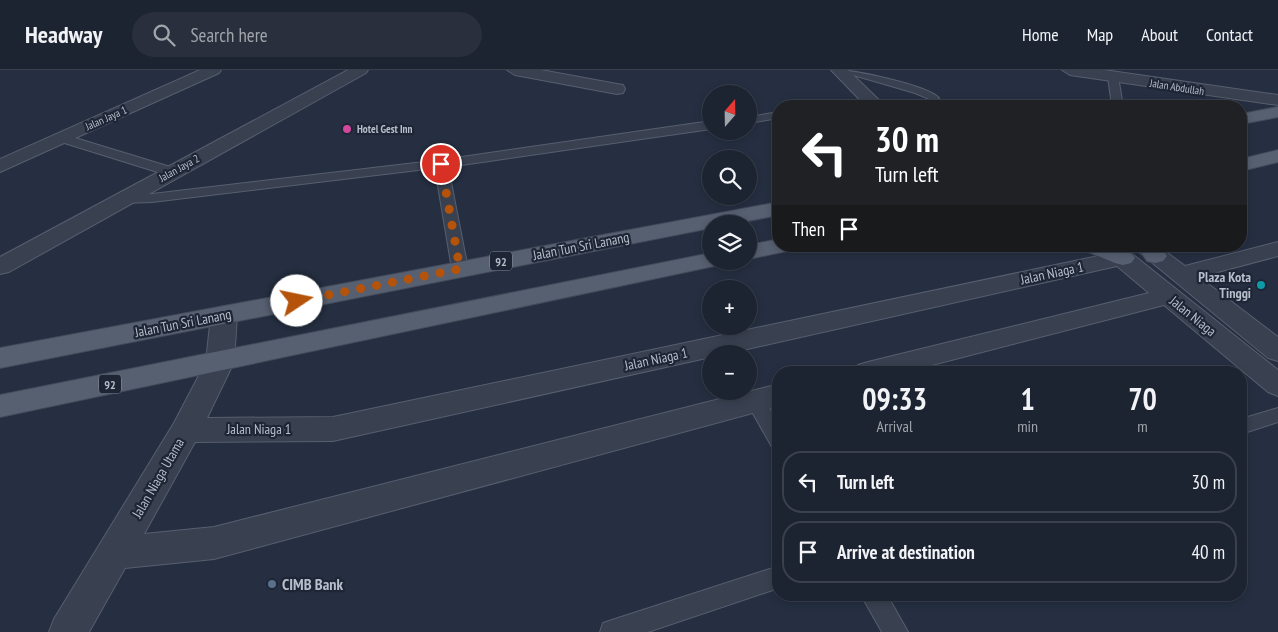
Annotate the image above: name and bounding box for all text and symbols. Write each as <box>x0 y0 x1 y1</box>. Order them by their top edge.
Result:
search box <box>132 12 482 57</box>
text: Headway <box>25 19 102 50</box>
icon: search <box>150 21 178 49</box>
text: Search here <box>190 23 268 47</box>
text: Home <box>1022 23 1059 46</box>
text: Map <box>1087 23 1113 46</box>
text: About <box>1141 23 1178 46</box>
text: Contact <box>1206 23 1253 46</box>
street label: Jalan Abdullah <box>1148 76 1205 98</box>
north arrow <box>702 85 758 140</box>
map controls <box>702 85 757 400</box>
street label: Jalan Jaya 1 <box>82 103 129 134</box>
text: 30 m <box>875 116 939 162</box>
icon: left <box>792 120 857 185</box>
place label: Hotel Gest Inn <box>357 122 413 136</box>
marker: Hotel Gest Inn <box>341 123 353 135</box>
pin <box>420 143 462 185</box>
icon: arrive <box>427 150 455 178</box>
button: search <box>702 150 757 205</box>
street label: Jalan Jaya 2 <box>155 151 202 185</box>
text: Turn left <box>875 160 939 188</box>
button: layers <box>702 215 757 270</box>
icon: arrive <box>835 215 863 243</box>
text: Then <box>792 217 825 241</box>
street label: Jalan Tun Sri Lanang <box>530 228 631 264</box>
road number: 92 <box>490 252 512 270</box>
street label: Jalan Niaga 1 <box>1018 258 1085 289</box>
place label: Plaza Kota Tinggi <box>1198 268 1251 302</box>
position arrow <box>270 274 322 326</box>
marker: Plaza Kota Tinggi <box>1255 279 1267 291</box>
button: + <box>702 280 757 335</box>
street label: Jalan Niaga <box>1165 291 1220 340</box>
street label: Jalan Tun Sri Lanang <box>132 305 233 341</box>
street label: Jalan Niaga 1 <box>622 344 689 375</box>
button: − <box>702 345 757 400</box>
road number: 92 <box>99 374 121 394</box>
text: 09:33 <box>862 379 927 418</box>
text: 1 <box>1020 379 1035 418</box>
text: 70 <box>1128 379 1157 418</box>
text: Arrival <box>876 416 913 436</box>
text: min <box>1017 416 1038 436</box>
text: m <box>1137 416 1148 436</box>
street label: Jalan Niaga 1 <box>226 420 291 438</box>
street label: Jalan Niaga Utama <box>127 435 188 522</box>
icon: left <box>794 468 822 496</box>
text: Turn left <box>837 470 894 494</box>
text: 30 m <box>1192 470 1225 494</box>
icon: arrive <box>794 538 822 566</box>
text: Arrive at destination <box>837 540 975 564</box>
text: 40 m <box>1192 540 1225 564</box>
place label: CIMB Bank <box>282 574 343 594</box>
marker: CIMB Bank <box>266 578 278 590</box>

